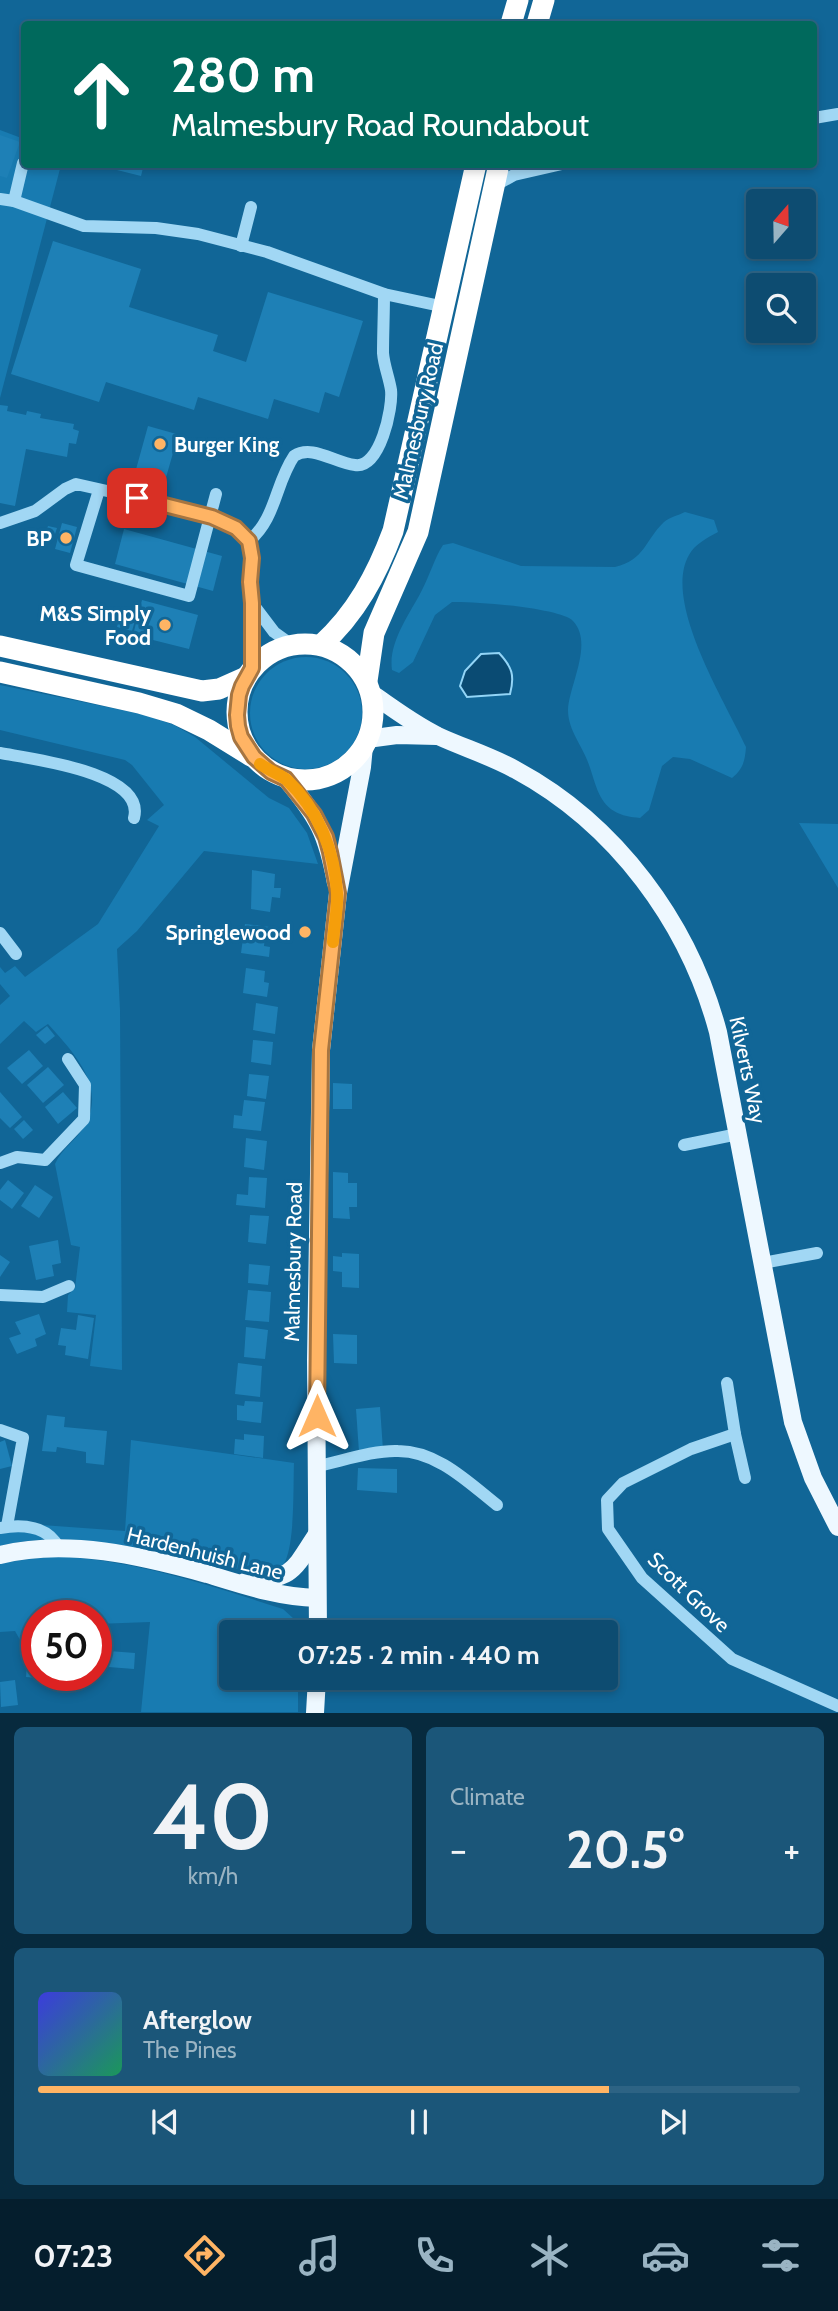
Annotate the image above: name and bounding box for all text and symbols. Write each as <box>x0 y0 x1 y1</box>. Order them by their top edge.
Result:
text: 280 m <box>171 45 315 104</box>
icon: ahead <box>56 49 147 140</box>
text: Malmesbury Road Roundabout <box>171 105 589 144</box>
north arrow <box>746 189 816 259</box>
map controls <box>746 189 816 343</box>
button: search <box>746 273 816 343</box>
street label: Malmesbury Road <box>388 340 448 502</box>
place label: Burger King <box>174 432 280 457</box>
marker: Burger King <box>152 436 168 452</box>
pin <box>107 468 167 528</box>
icon: arrive <box>118 479 156 517</box>
place label: BP <box>26 526 52 551</box>
marker: BP <box>58 530 74 546</box>
place label: M&S Simply Food <box>39 601 152 650</box>
marker: M&S Simply Food <box>157 617 173 633</box>
place label: Springlewood <box>166 920 291 945</box>
marker: Springlewood <box>297 924 313 940</box>
street label: Kilverts Way <box>724 1014 772 1126</box>
street label: Malmesbury Road <box>279 1182 307 1342</box>
position arrow <box>280 1379 354 1453</box>
street label: Hardenhuish Lane <box>124 1522 286 1585</box>
street label: Scott Grove <box>643 1547 735 1637</box>
speed limit sign: 50 <box>21 1600 112 1691</box>
text: 07:25 · 2 min · 440 m <box>297 1639 540 1671</box>
text: 40 <box>153 1761 273 1872</box>
text: Climate <box>450 1783 525 1811</box>
text: 20.5° <box>566 1818 684 1881</box>
text: − <box>450 1826 467 1873</box>
text: + <box>783 1826 800 1873</box>
text: km/h <box>188 1862 238 1890</box>
text: Afterglow <box>143 2004 252 2036</box>
text: The Pines <box>143 2036 237 2064</box>
icon: previous <box>146 2103 184 2141</box>
icon: pause <box>400 2103 438 2141</box>
icon: next <box>654 2103 692 2141</box>
icon: directions <box>180 2231 229 2280</box>
icon: music <box>295 2231 344 2280</box>
icon: phone <box>410 2231 459 2280</box>
icon: climate <box>525 2231 574 2280</box>
icon: car <box>641 2231 690 2280</box>
icon: filters <box>756 2231 805 2280</box>
text: 07:23 <box>33 2236 113 2275</box>

